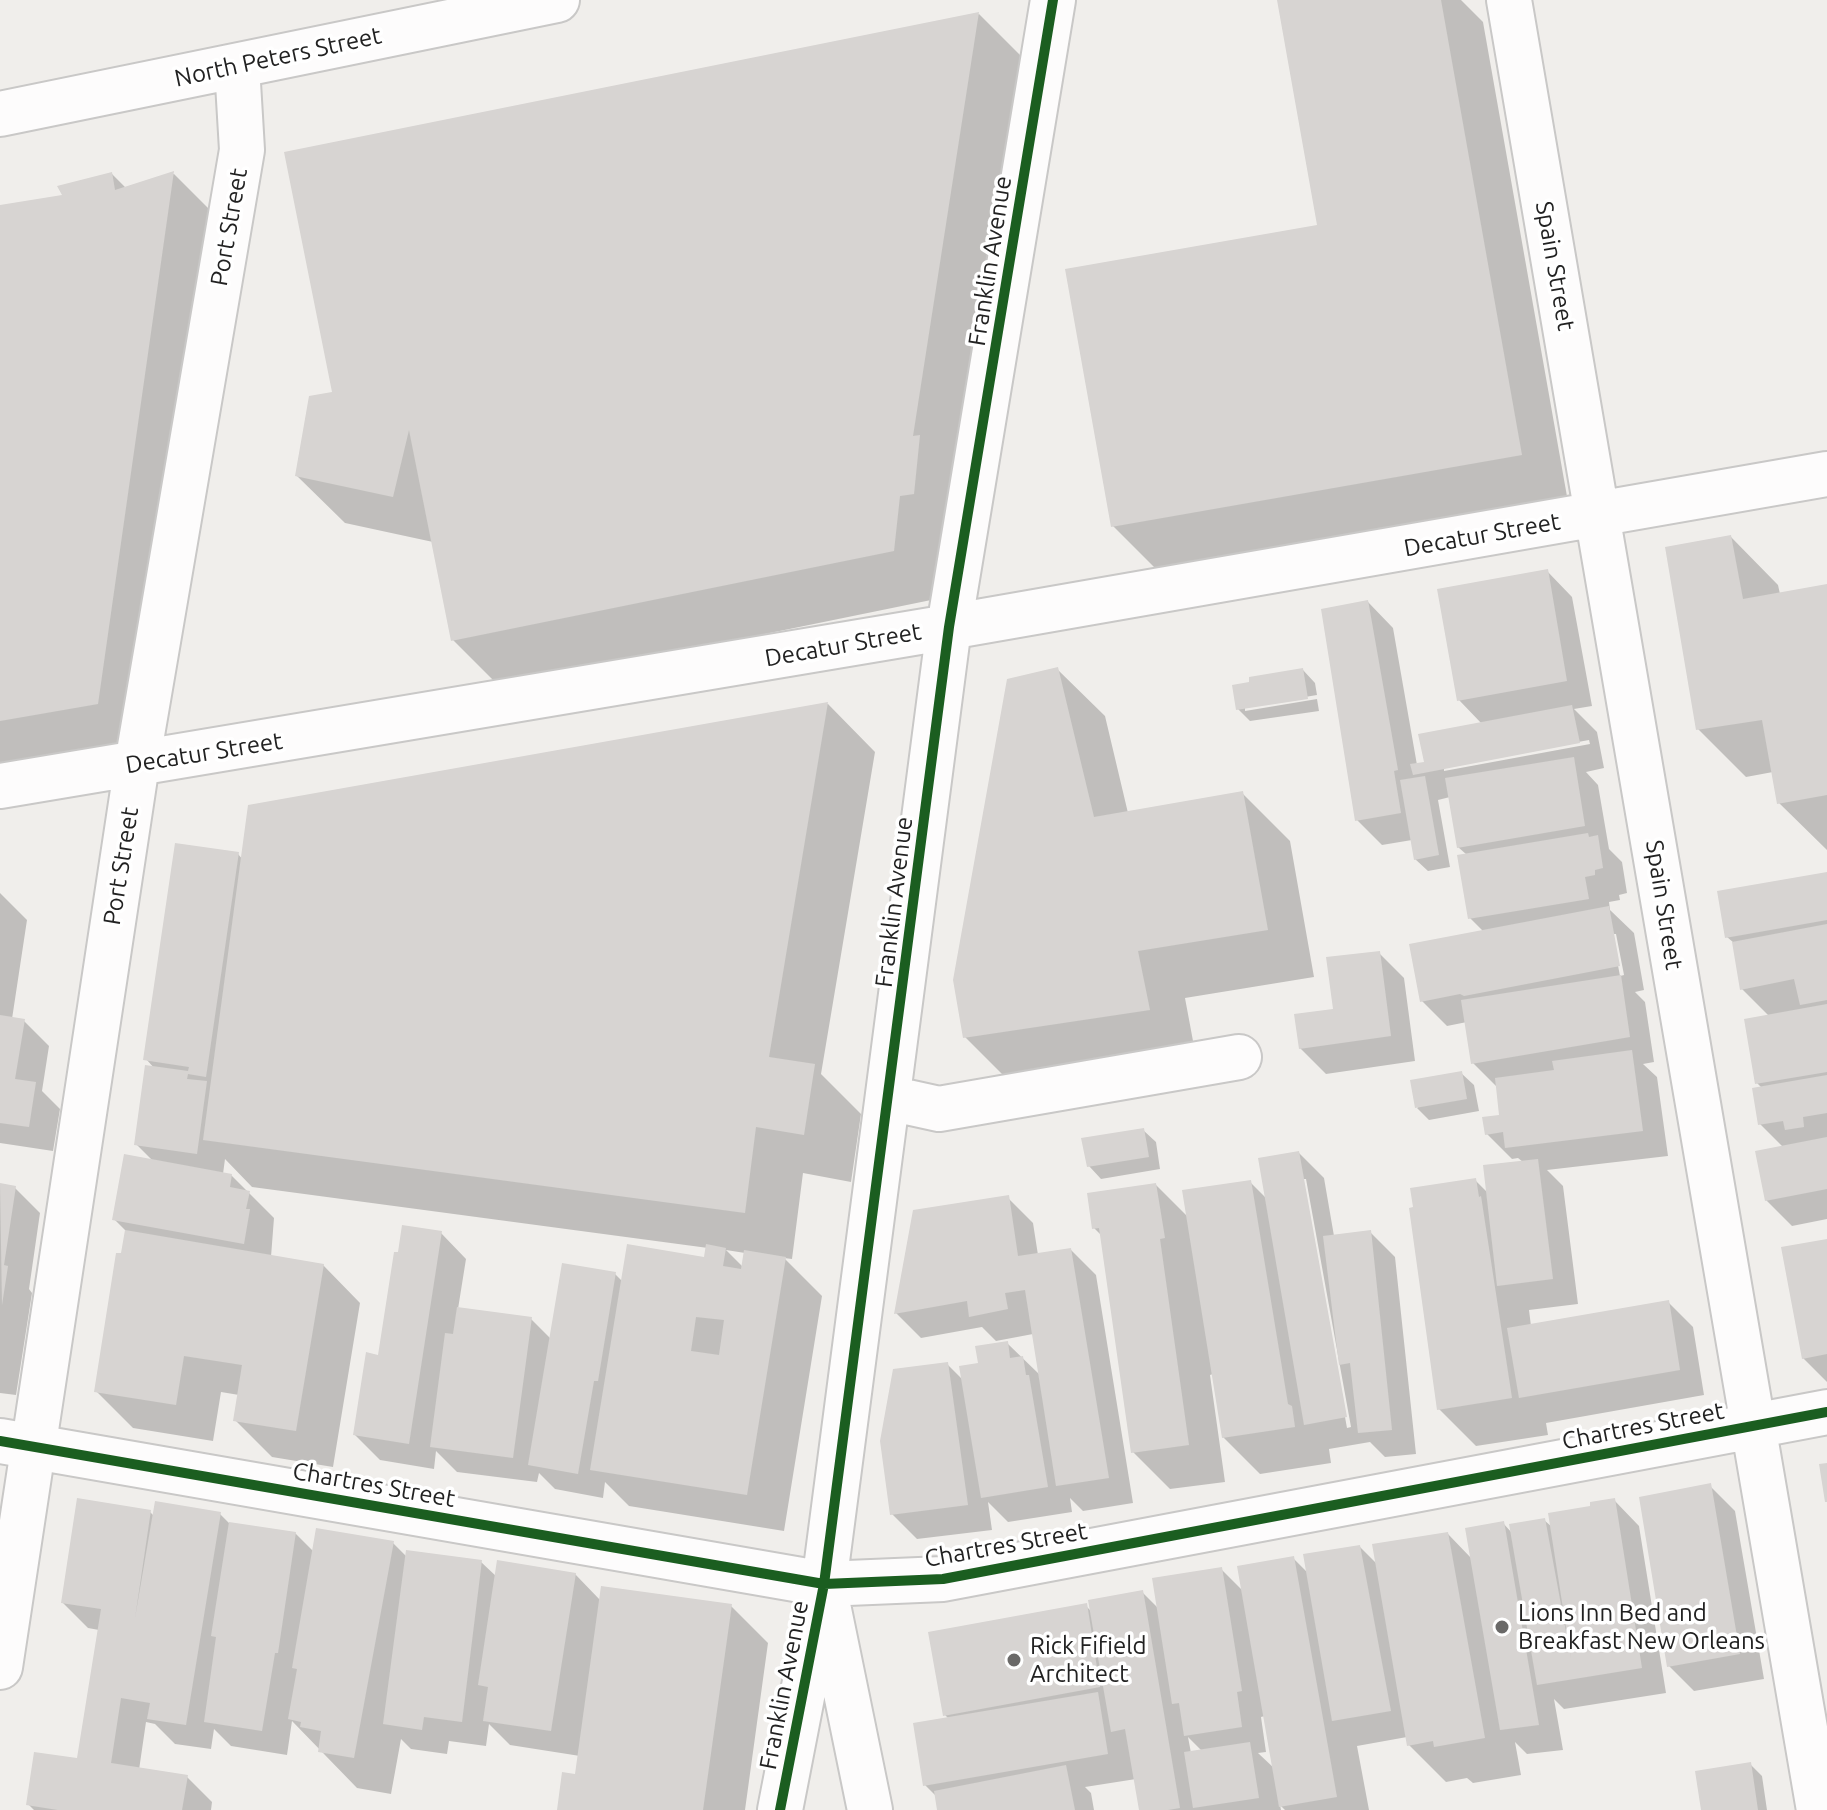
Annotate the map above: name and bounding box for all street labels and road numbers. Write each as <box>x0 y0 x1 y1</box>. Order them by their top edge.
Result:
street label: North Peters Street <box>172 21 384 93</box>
street label: Port Street <box>204 166 254 288</box>
street label: Franklin Avenue <box>962 174 1018 348</box>
street label: Spain Street <box>1529 199 1581 333</box>
street label: Decatur Street <box>1402 507 1562 563</box>
street label: Decatur Street <box>763 617 923 673</box>
street label: Decatur Street <box>124 726 284 780</box>
street label: Port Street <box>97 805 145 927</box>
street label: Franklin Avenue <box>869 815 919 989</box>
street label: Spain Street <box>1640 838 1688 972</box>
street label: Chartres Street <box>1560 1396 1726 1456</box>
street label: Chartres Street <box>290 1457 458 1513</box>
street label: Chartres Street <box>922 1517 1090 1573</box>
street label: Franklin Avenue <box>753 1598 815 1772</box>

